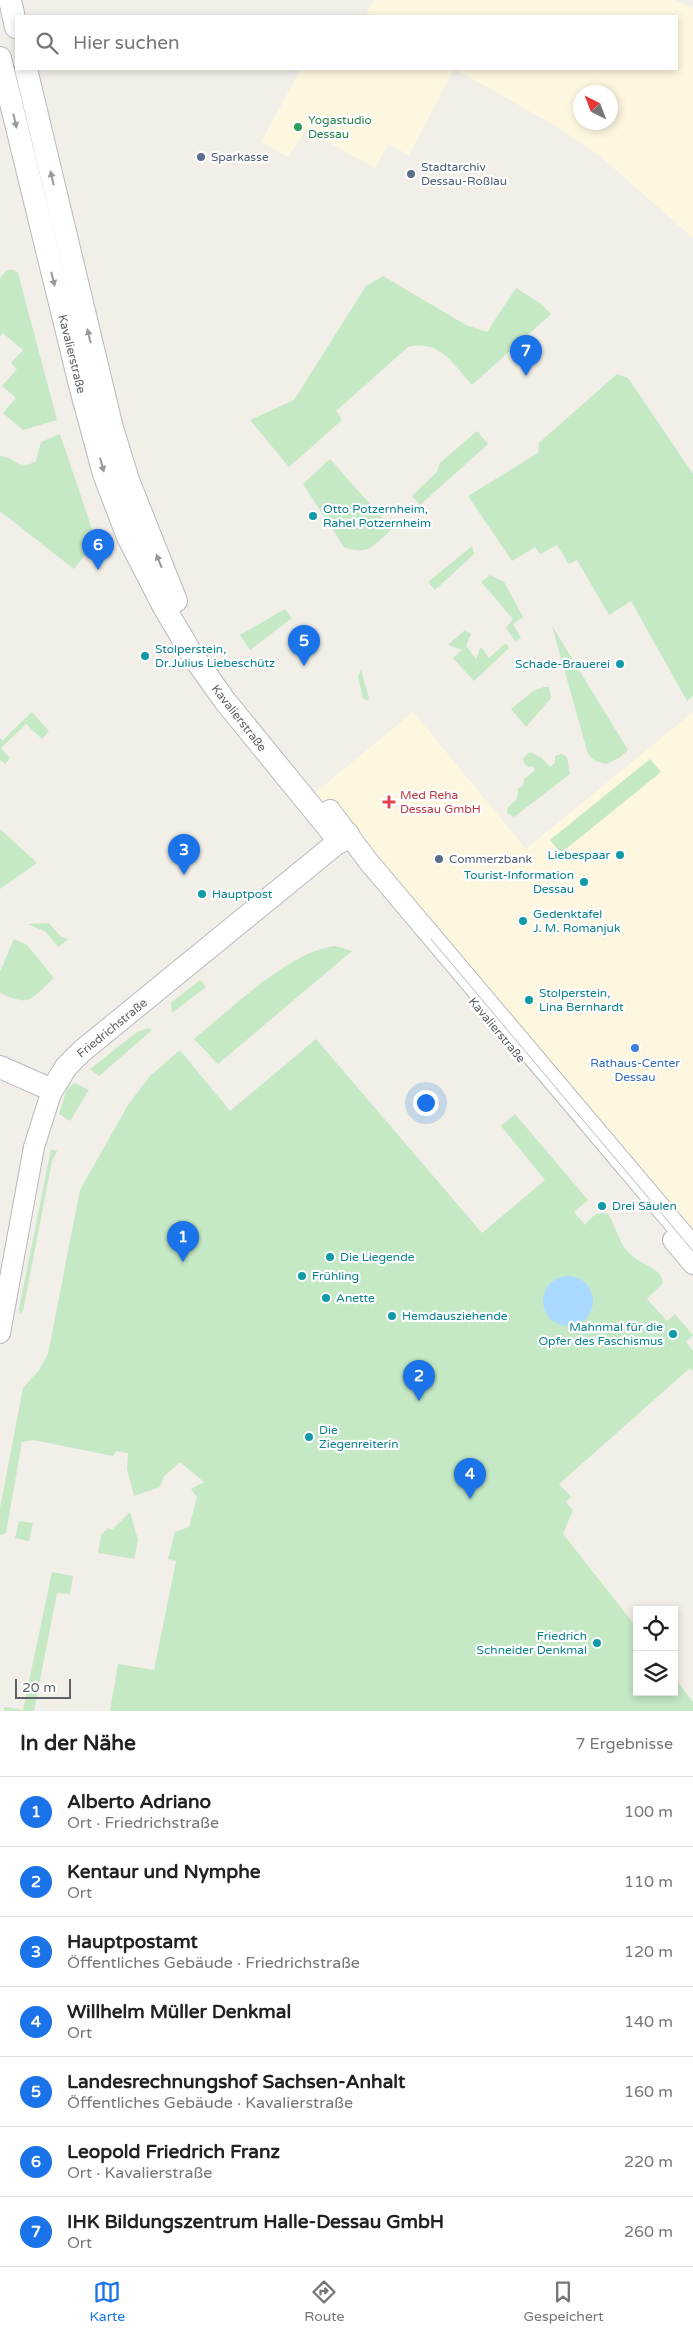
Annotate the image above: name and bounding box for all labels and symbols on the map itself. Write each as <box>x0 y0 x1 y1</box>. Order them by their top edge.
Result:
north arrow <box>573 85 618 130</box>
place label: Yogastudio Dessau <box>308 113 372 141</box>
one-way arrow <box>12 114 20 130</box>
marker: Yogastudio Dessau <box>292 121 304 133</box>
place label: Sparkasse <box>211 150 269 164</box>
marker: Sparkasse <box>195 151 207 163</box>
place label: Stadtarchiv Dessau-Roßlau <box>421 160 507 188</box>
marker: Stadtarchiv Dessau-Roßlau <box>405 168 417 180</box>
one-way arrow <box>48 170 56 185</box>
one-way arrow <box>50 272 58 287</box>
street label: Kavalierstraße <box>55 313 89 395</box>
one-way arrow <box>85 328 93 343</box>
pin: 7 <box>510 335 542 376</box>
one-way arrow <box>98 457 106 472</box>
place label: Otto Potzernheim, Rahel Potzernheim <box>323 502 431 530</box>
marker: Otto Potzernheim, Rahel Potzernheim <box>307 510 319 522</box>
pin: 6 <box>82 529 114 570</box>
one-way arrow <box>155 553 163 568</box>
pin: 5 <box>288 625 320 666</box>
place label: Stolperstein, Dr.Julius Liebeschütz <box>155 642 275 670</box>
marker: Stolperstein, Dr.Julius Liebeschütz <box>139 650 151 662</box>
place label: Schade-Brauerei <box>515 657 610 671</box>
marker: Schade-Brauerei <box>614 658 626 670</box>
street label: Kavalierstraße <box>209 682 270 754</box>
place label: Med Reha Dessau GmbH <box>400 788 481 816</box>
marker: Med Reha Dessau GmbH <box>382 795 396 809</box>
pin: 3 <box>168 834 200 875</box>
place label: Liebespaar <box>548 848 610 862</box>
marker: Liebespaar <box>614 849 626 861</box>
place label: Commerzbank <box>449 852 532 866</box>
marker: Commerzbank <box>433 853 445 865</box>
place label: Tourist-Information Dessau <box>464 868 574 896</box>
marker: Tourist-Information Dessau <box>578 876 590 888</box>
place label: Hauptpost <box>212 887 273 901</box>
marker: Hauptpost <box>196 888 208 900</box>
place label: Gedenktafel J. M. Romanjuk <box>533 907 621 935</box>
marker: Gedenktafel J. M. Romanjuk <box>517 915 529 927</box>
place label: Stolperstein, Lina Bernhardt <box>539 986 624 1014</box>
marker: Stolperstein, Lina Bernhardt <box>523 994 535 1006</box>
street label: Friedrichstraße <box>74 995 150 1060</box>
street label: Kavalierstraße <box>466 995 528 1066</box>
marker: Rathaus-Center Dessau <box>629 1042 641 1054</box>
place label: Rathaus-Center Dessau <box>590 1056 680 1084</box>
your location <box>413 1090 439 1116</box>
place label: Drei Säulen <box>612 1199 677 1213</box>
marker: Drei Säulen <box>596 1200 608 1212</box>
pin: 1 <box>167 1221 199 1262</box>
place label: Die Liegende <box>340 1250 415 1264</box>
marker: Die Liegende <box>324 1251 336 1263</box>
place label: Frühling <box>312 1269 359 1283</box>
marker: Frühling <box>296 1270 308 1282</box>
place label: Anette <box>336 1291 375 1305</box>
marker: Anette <box>320 1292 332 1304</box>
place label: Hemdausziehende <box>402 1309 508 1323</box>
marker: Hemdausziehende <box>386 1310 398 1322</box>
place label: Mahnmal für die Opfer des Faschismus <box>538 1320 663 1348</box>
marker: Mahnmal für die Opfer des Faschismus <box>667 1328 679 1340</box>
pin: 2 <box>403 1360 435 1401</box>
place label: Die Ziegenreiterin <box>319 1423 399 1451</box>
marker: Die Ziegenreiterin <box>303 1431 315 1443</box>
pin: 4 <box>454 1458 486 1499</box>
place label: Friedrich Schneider Denkmal <box>477 1629 587 1657</box>
marker: Friedrich Schneider Denkmal <box>591 1637 603 1649</box>
scale bar <box>15 1676 71 1699</box>

